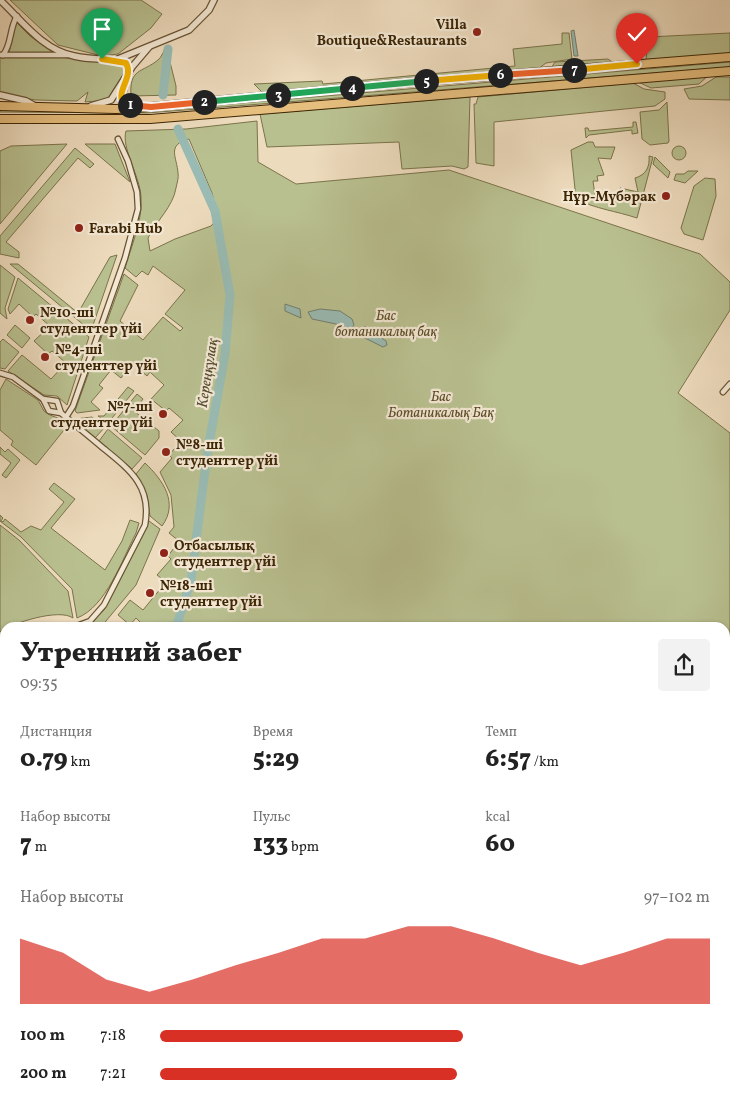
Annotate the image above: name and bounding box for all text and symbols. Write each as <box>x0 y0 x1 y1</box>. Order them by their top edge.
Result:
pin <box>81 8 123 59</box>
pin <box>616 13 658 64</box>
icon: arrive <box>88 15 116 43</box>
place label: Villa Boutique&Restaurants <box>317 16 467 51</box>
icon: check <box>623 20 651 48</box>
marker: Villa Boutique&Restaurants <box>471 26 483 38</box>
pin: 7 <box>562 58 586 82</box>
text: 7 <box>571 61 578 80</box>
pin: 6 <box>488 62 512 88</box>
text: 6 <box>497 66 504 85</box>
pin: 5 <box>414 68 438 94</box>
text: 5 <box>423 72 430 91</box>
pin: 4 <box>340 76 364 100</box>
text: 4 <box>348 79 357 98</box>
pin: 3 <box>266 82 290 108</box>
text: 3 <box>275 86 282 105</box>
pin: 2 <box>192 90 216 114</box>
pin: 1 <box>118 92 142 118</box>
text: 2 <box>201 93 208 112</box>
text: 1 <box>128 96 133 115</box>
place label: Нұр-Мүбәрак <box>563 188 657 207</box>
marker: Нұр-Мүбәрак <box>660 190 672 202</box>
place label: Farabi Hub <box>89 220 162 239</box>
marker: Farabi Hub <box>73 222 85 234</box>
place label: №10-ші студенттер үйі <box>40 304 142 339</box>
park label: Бас ботаникалық бақ <box>335 307 437 342</box>
marker: №10-ші студенттер үйі <box>24 314 36 326</box>
water label: Кереңқұлақ <box>193 336 224 410</box>
place label: №4-ші студенттер үйі <box>55 341 157 376</box>
marker: №4-ші студенттер үйі <box>39 351 51 363</box>
park label: Бас Ботаникалық Бақ <box>388 388 494 423</box>
place label: №7-ші студенттер үйі <box>51 398 153 433</box>
marker: №7-ші студенттер үйі <box>157 408 169 420</box>
place label: №8-ші студенттер үйі <box>176 436 278 471</box>
marker: №8-ші студенттер үйі <box>160 446 172 458</box>
place label: Отбасылық студенттер үйі <box>174 537 276 572</box>
marker: Отбасылық студенттер үйі <box>158 547 170 559</box>
place label: №18-ші студенттер үйі <box>160 577 262 612</box>
marker: №18-ші студенттер үйі <box>144 587 156 599</box>
text: Утренний забег <box>20 634 242 673</box>
button: share <box>658 639 710 691</box>
text: 09:35 <box>20 673 58 695</box>
text: Дистанция <box>20 723 92 742</box>
text: Время <box>253 723 293 742</box>
text: Темп <box>485 723 517 742</box>
text: 0.79 <box>20 742 68 777</box>
text: 5:29 <box>253 742 299 777</box>
text: 6:57 <box>485 742 531 777</box>
text: km <box>68 753 91 772</box>
text: /km <box>531 753 559 772</box>
text: Набор высоты <box>20 808 111 827</box>
text: Пульс <box>253 808 290 827</box>
text: kcal <box>485 808 510 827</box>
text: 7 <box>20 827 32 862</box>
text: 133 <box>253 827 288 862</box>
text: 60 <box>485 827 515 862</box>
text: m <box>32 838 47 857</box>
text: bpm <box>288 838 319 857</box>
text: Набор высоты <box>20 887 124 909</box>
text: 97–102 m <box>644 887 710 909</box>
text: 100 m <box>20 1025 65 1047</box>
text: 7:18 <box>100 1025 126 1047</box>
text: 200 m <box>20 1063 67 1085</box>
text: 7:21 <box>100 1063 126 1085</box>

